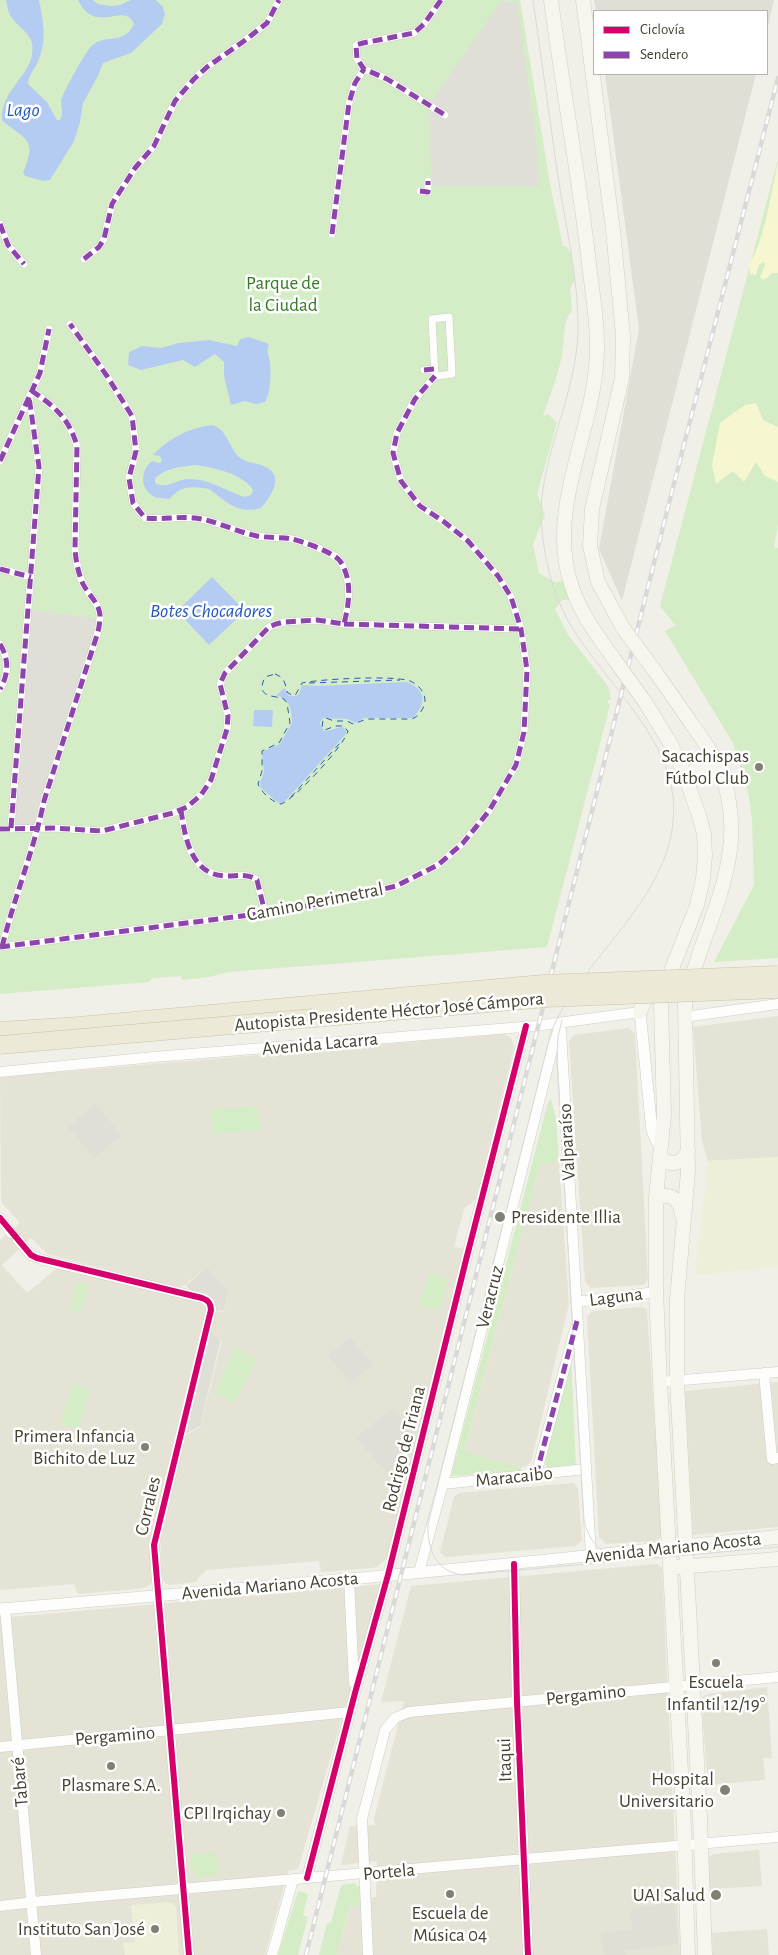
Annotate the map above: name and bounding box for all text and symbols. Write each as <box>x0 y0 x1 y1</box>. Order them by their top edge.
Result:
legend <box>593 10 768 75</box>
text: Ciclovía <box>640 22 685 37</box>
text: Sendero <box>640 47 688 62</box>
water label: Lago <box>6 98 40 122</box>
park label: Parque de la Ciudad <box>246 272 320 316</box>
water label: Botes Chocadores <box>150 599 272 623</box>
place label: Sacachispas Fútbol Club <box>661 745 749 789</box>
marker: Sacachispas Fútbol Club <box>753 761 765 773</box>
street label: Camino Perimetral <box>245 878 385 926</box>
street label: Autopista Presidente Héctor José Cámpora <box>233 987 545 1037</box>
street label: Avenida Lacarra <box>261 1028 379 1060</box>
street label: Valparaíso <box>554 1103 580 1181</box>
place label: Presidente Illia <box>511 1206 621 1228</box>
marker: Presidente Illia <box>493 1210 507 1224</box>
street label: Veracruz <box>471 1263 509 1331</box>
street label: Laguna <box>588 1282 644 1312</box>
street label: Rodrigo de Triana <box>377 1384 431 1514</box>
place label: Primera Infancia Bichito de Luz <box>14 1425 135 1469</box>
marker: Primera Infancia Bichito de Luz <box>139 1441 151 1453</box>
street label: Maracaibo <box>474 1462 554 1492</box>
street label: Corrales <box>130 1474 166 1538</box>
street label: Avenida Mariano Acosta <box>584 1527 762 1569</box>
street label: Avenida Mariano Acosta <box>181 1567 359 1605</box>
marker: Escuela Infantil 12/19° <box>710 1657 722 1669</box>
place label: Escuela Infantil 12/19° <box>667 1671 765 1715</box>
street label: Pergamino <box>545 1679 627 1711</box>
street label: Pergamino <box>74 1721 156 1751</box>
street label: Itaqui <box>493 1738 517 1782</box>
street label: Tabaré <box>6 1756 34 1808</box>
marker: Plasmare S.A. <box>105 1760 117 1772</box>
place label: Hospital Universitario <box>619 1768 714 1812</box>
place label: Plasmare S.A. <box>61 1774 161 1796</box>
marker: Hospital Universitario <box>718 1783 732 1797</box>
place label: CPI Irqichay <box>184 1802 271 1824</box>
marker: CPI Irqichay <box>275 1807 287 1819</box>
street label: Portela <box>362 1858 416 1886</box>
place label: UAI Salud <box>633 1884 705 1906</box>
marker: Escuela de Música 04 <box>444 1888 456 1900</box>
marker: UAI Salud <box>709 1888 723 1902</box>
place label: Escuela de Música 04 <box>411 1902 489 1946</box>
place label: Instituto San José <box>18 1918 145 1940</box>
marker: Instituto San José <box>149 1923 161 1935</box>

